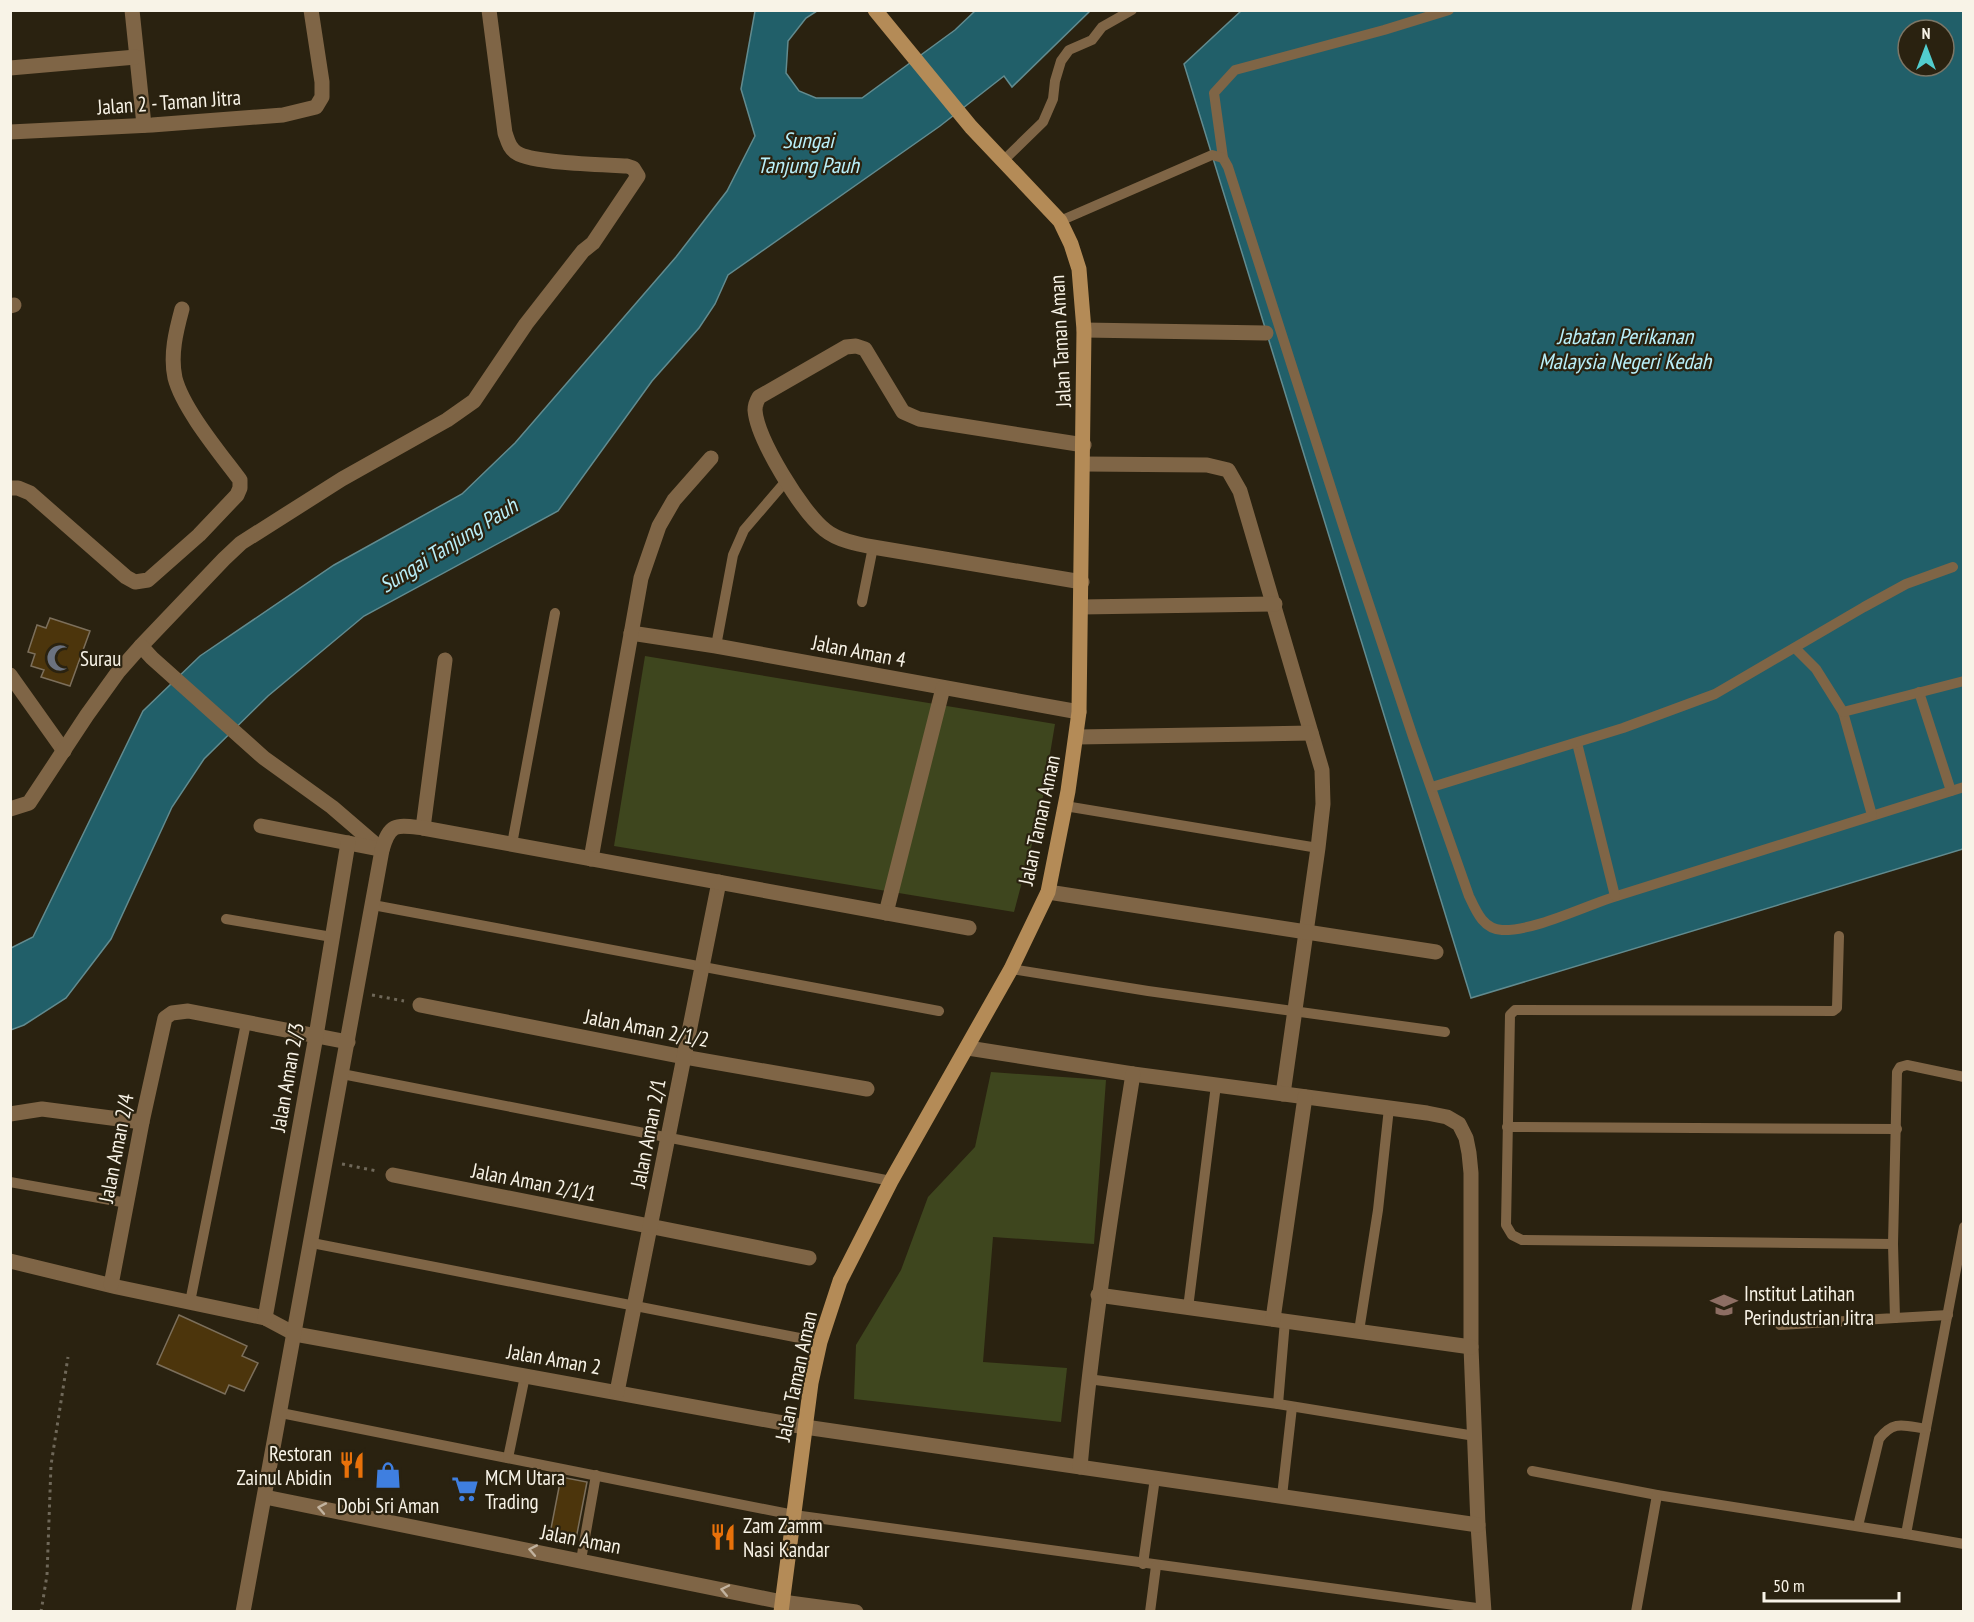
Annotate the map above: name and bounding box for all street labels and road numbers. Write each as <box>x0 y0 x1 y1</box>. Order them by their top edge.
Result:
street label: Jalan 2 - Taman Jitra <box>95 84 242 121</box>
street label: Jalan Taman Aman <box>1043 274 1077 409</box>
street label: Jalan Aman 4 <box>809 628 909 673</box>
street label: Jalan Taman Aman <box>1012 752 1066 888</box>
street label: Jalan Aman 2/1/2 <box>581 1003 712 1053</box>
street label: Jalan Aman 2/3 <box>264 1020 310 1135</box>
street label: Jalan Aman 2/1 <box>624 1076 672 1191</box>
street label: Jalan Aman 2/4 <box>92 1091 140 1206</box>
street label: Jalan Aman 2/1/1 <box>468 1157 599 1207</box>
street label: Jalan Taman Aman <box>769 1308 823 1444</box>
street label: Jalan Aman 2 <box>504 1337 603 1381</box>
street label: Jalan Aman <box>538 1518 623 1560</box>

